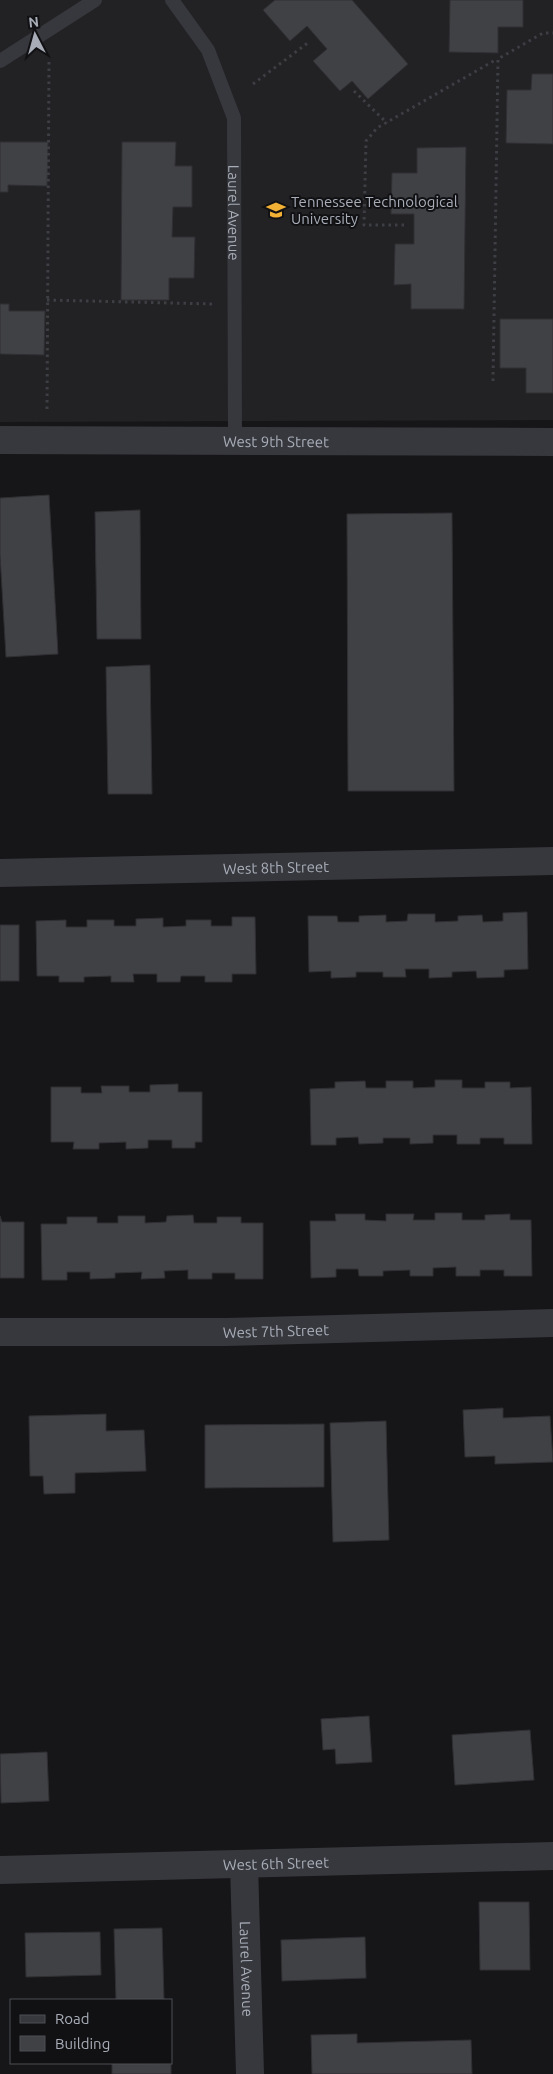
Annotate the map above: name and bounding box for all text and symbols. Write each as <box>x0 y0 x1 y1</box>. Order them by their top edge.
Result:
north arrow <box>10 10 60 60</box>
text: N <box>28 14 40 31</box>
street label: Laurel Avenue <box>226 165 243 261</box>
place label: Tennessee Technological University <box>291 193 458 227</box>
school or university icon: Tennessee Technological University <box>265 199 287 221</box>
street label: West 9th Street <box>223 432 329 450</box>
street label: West 8th Street <box>223 857 329 877</box>
street label: West 7th Street <box>223 1321 329 1341</box>
street label: West 6th Street <box>223 1853 329 1873</box>
street label: Laurel Avenue <box>237 1921 257 2017</box>
legend <box>10 1999 172 2064</box>
text: Road <box>55 2010 90 2027</box>
text: Building <box>55 2035 110 2052</box>

